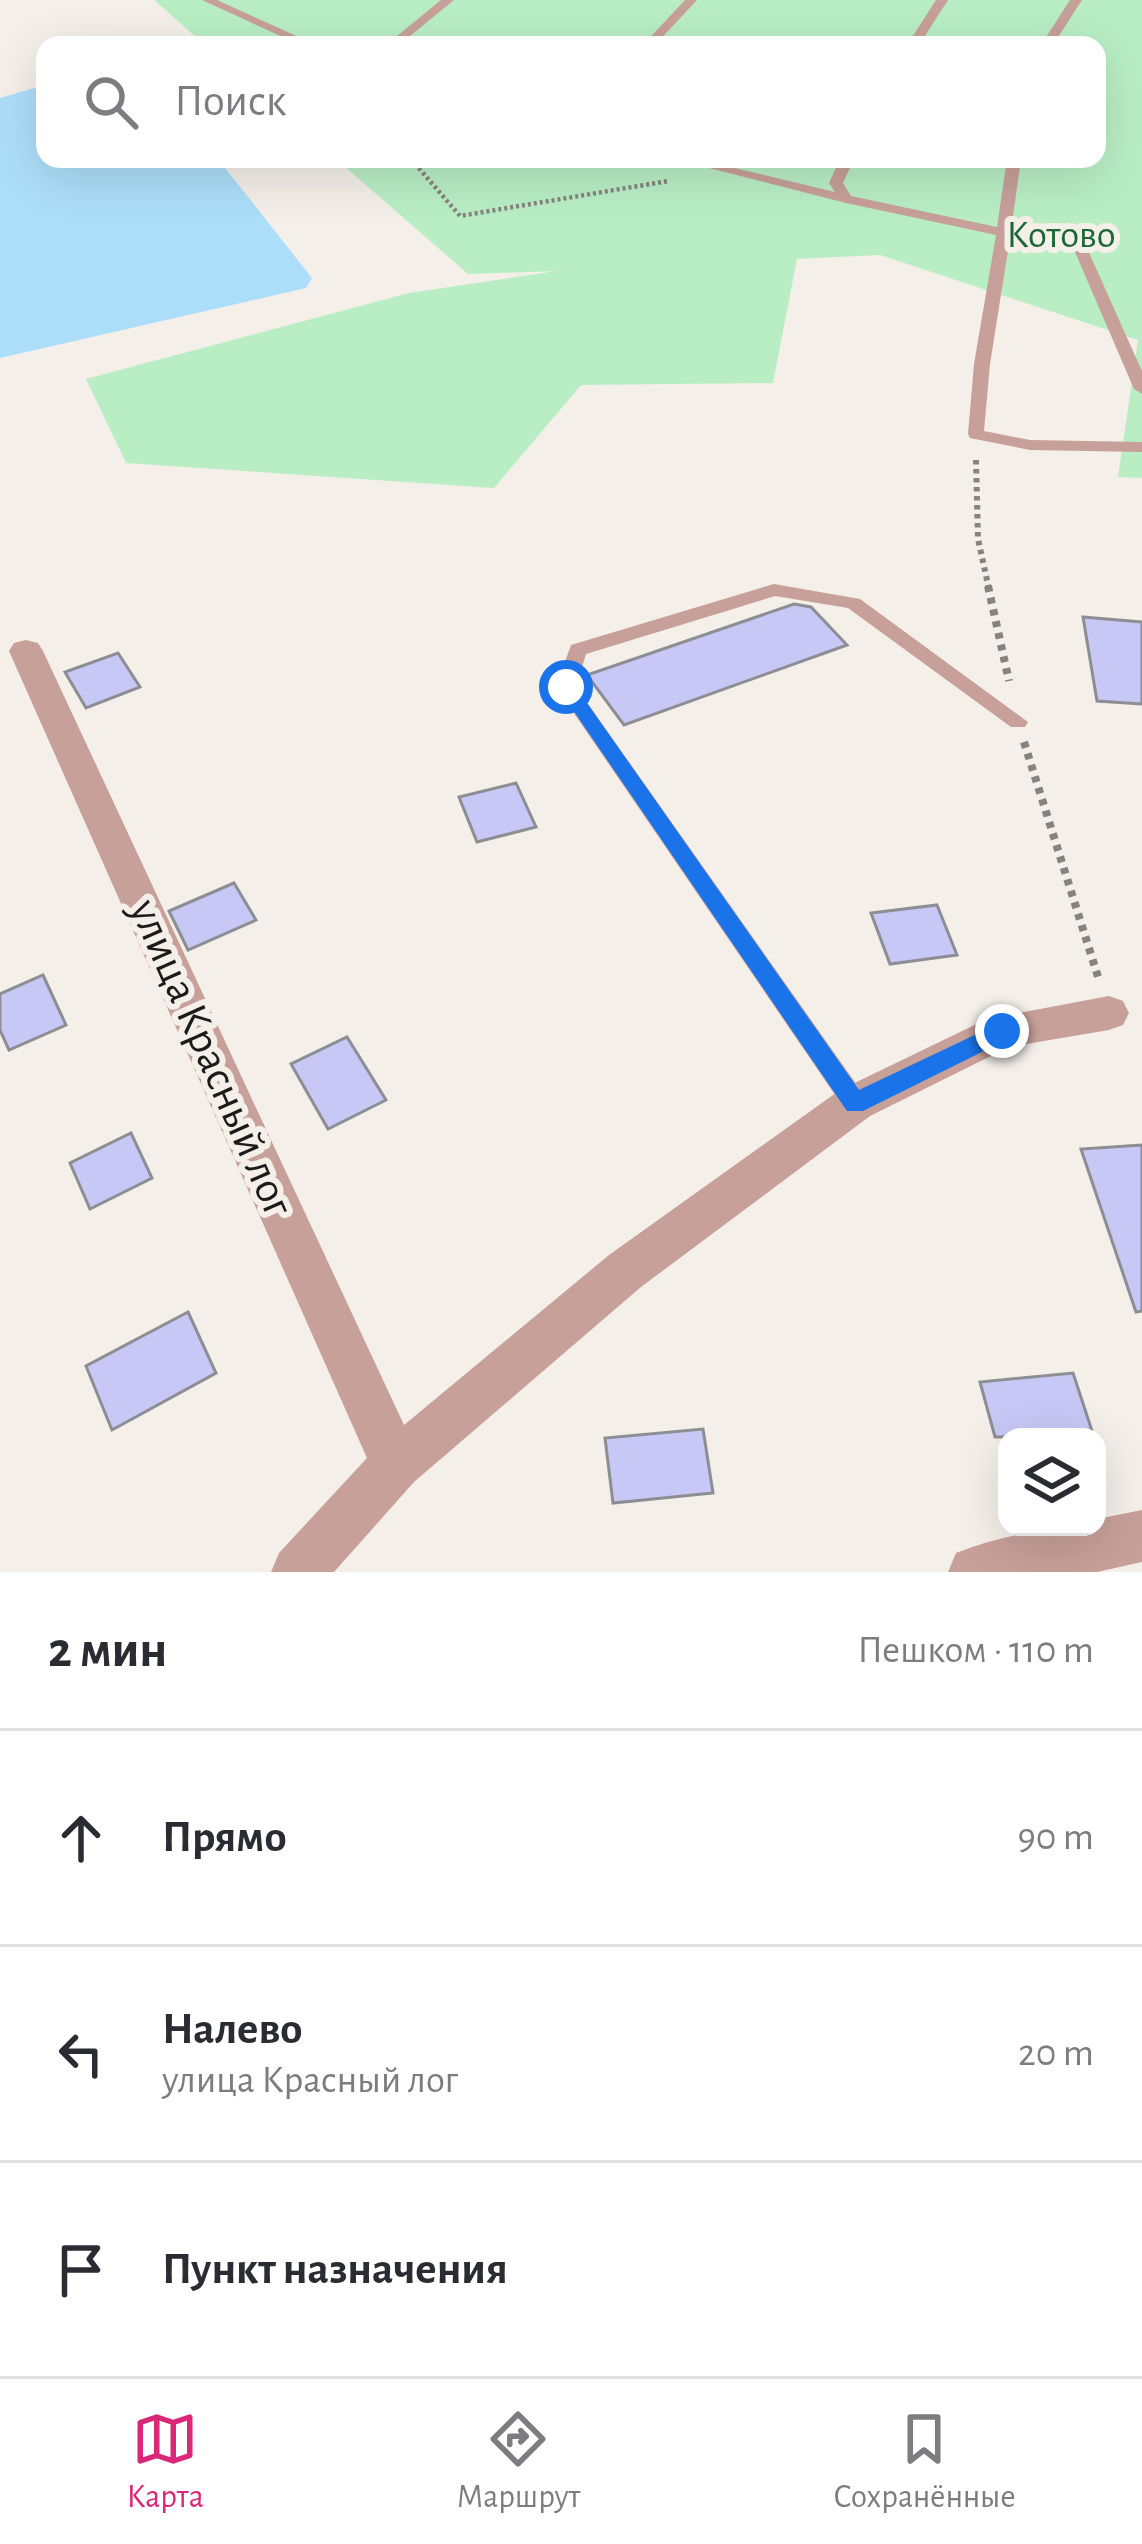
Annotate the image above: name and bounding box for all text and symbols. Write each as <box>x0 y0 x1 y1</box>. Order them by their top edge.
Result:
search box <box>36 36 1106 168</box>
icon: search <box>78 69 144 135</box>
text: Поиск <box>174 79 286 124</box>
park label: Котово <box>1006 216 1116 255</box>
route start <box>539 660 593 714</box>
street label: улица Красный лог <box>121 892 301 1224</box>
route end <box>975 1004 1029 1058</box>
map controls <box>998 1428 1106 1536</box>
button: layers <box>998 1428 1106 1536</box>
text: 2 мин <box>48 1625 167 1676</box>
text: Пешком · 110 m <box>857 1631 1094 1670</box>
icon: ahead <box>48 1805 114 1871</box>
text: Прямо <box>162 1815 287 1860</box>
text: 90 m <box>1017 1818 1094 1857</box>
text: Налево <box>162 2007 302 2052</box>
icon: left <box>48 2021 114 2087</box>
text: 20 m <box>1018 2034 1094 2073</box>
text: улица Красный лог <box>162 2061 458 2100</box>
icon: arrive <box>48 2237 114 2303</box>
text: Пункт назначения <box>162 2247 508 2292</box>
tab: Карта <box>126 2406 204 2518</box>
tab: Маршрут <box>457 2406 580 2518</box>
tab: Сохранённые <box>833 2406 1016 2518</box>

